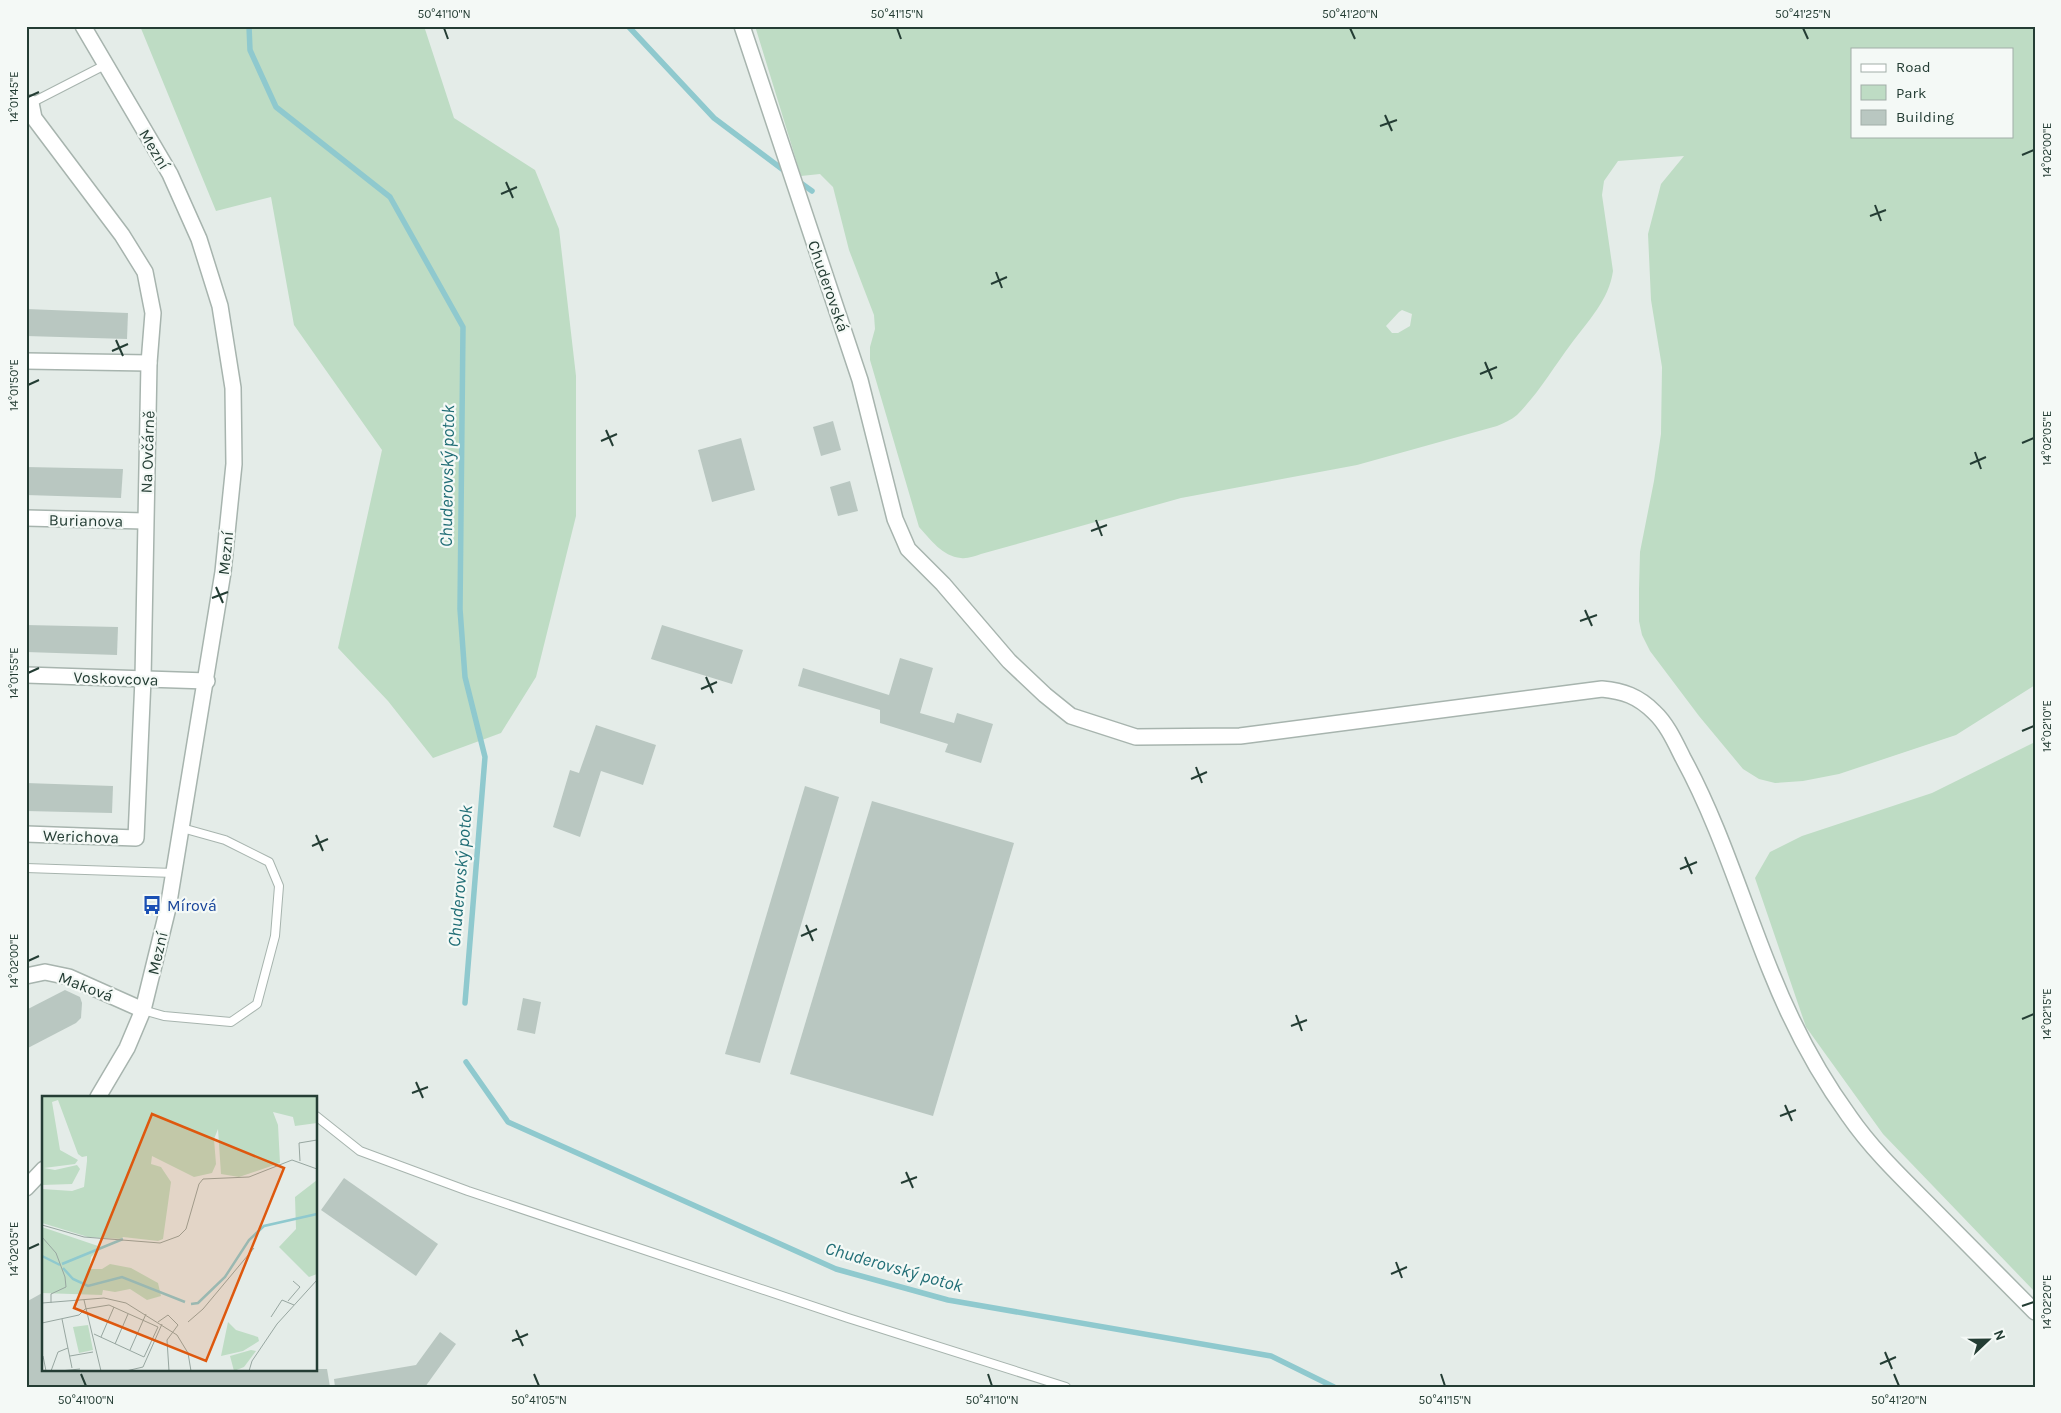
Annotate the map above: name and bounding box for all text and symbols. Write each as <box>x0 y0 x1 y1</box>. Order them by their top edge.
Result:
text: 50°41'10"N <box>417 7 471 21</box>
text: 50°41'15"N <box>871 7 923 21</box>
text: 50°41'20"N <box>1322 7 1378 21</box>
text: 50°41'25"N <box>1775 7 1831 21</box>
legend <box>1851 48 2014 138</box>
text: Road <box>1896 58 1931 76</box>
text: 14°01'45"E <box>7 71 21 123</box>
text: Park <box>1896 84 1926 102</box>
text: Building <box>1896 108 1954 126</box>
text: 14°02'00"E <box>2040 122 2054 178</box>
street label: Mezní <box>135 126 174 173</box>
street label: Chuderovská <box>804 238 853 334</box>
text: 14°01'50"E <box>7 359 21 411</box>
water label: Chuderovský potok <box>435 404 459 547</box>
street label: Na Ovčárně <box>137 410 158 494</box>
text: 14°02'05"E <box>2040 411 2054 465</box>
street label: Burianova <box>49 510 123 531</box>
street label: Mezní <box>214 530 237 576</box>
text: 14°01'55"E <box>7 647 21 699</box>
street label: Voskovcova <box>73 668 159 689</box>
text: 14°02'10"E <box>2040 700 2054 752</box>
water label: Chuderovský potok <box>443 803 477 948</box>
street label: Werichova <box>43 826 119 847</box>
bus stop icon: Mírová <box>141 894 163 916</box>
place label: Mírová <box>167 896 217 915</box>
street label: Mezní <box>143 929 172 977</box>
text: 14°02'00"E <box>7 933 21 989</box>
street label: Maková <box>56 967 116 1006</box>
text: 14°02'15"E <box>2040 988 2054 1040</box>
inset map <box>42 1096 318 1370</box>
text: 14°02'05"E <box>7 1222 21 1276</box>
water label: Chuderovský potok <box>823 1237 966 1297</box>
text: 14°02'20"E <box>2040 1275 2054 1329</box>
north arrow <box>1964 1316 2014 1366</box>
text: N <box>1990 1327 2009 1343</box>
text: 50°41'00"N <box>58 1393 114 1407</box>
text: 50°41'05"N <box>511 1393 567 1407</box>
text: 50°41'10"N <box>965 1393 1019 1407</box>
text: 50°41'15"N <box>1419 1393 1471 1407</box>
text: 50°41'20"N <box>1871 1393 1927 1407</box>

